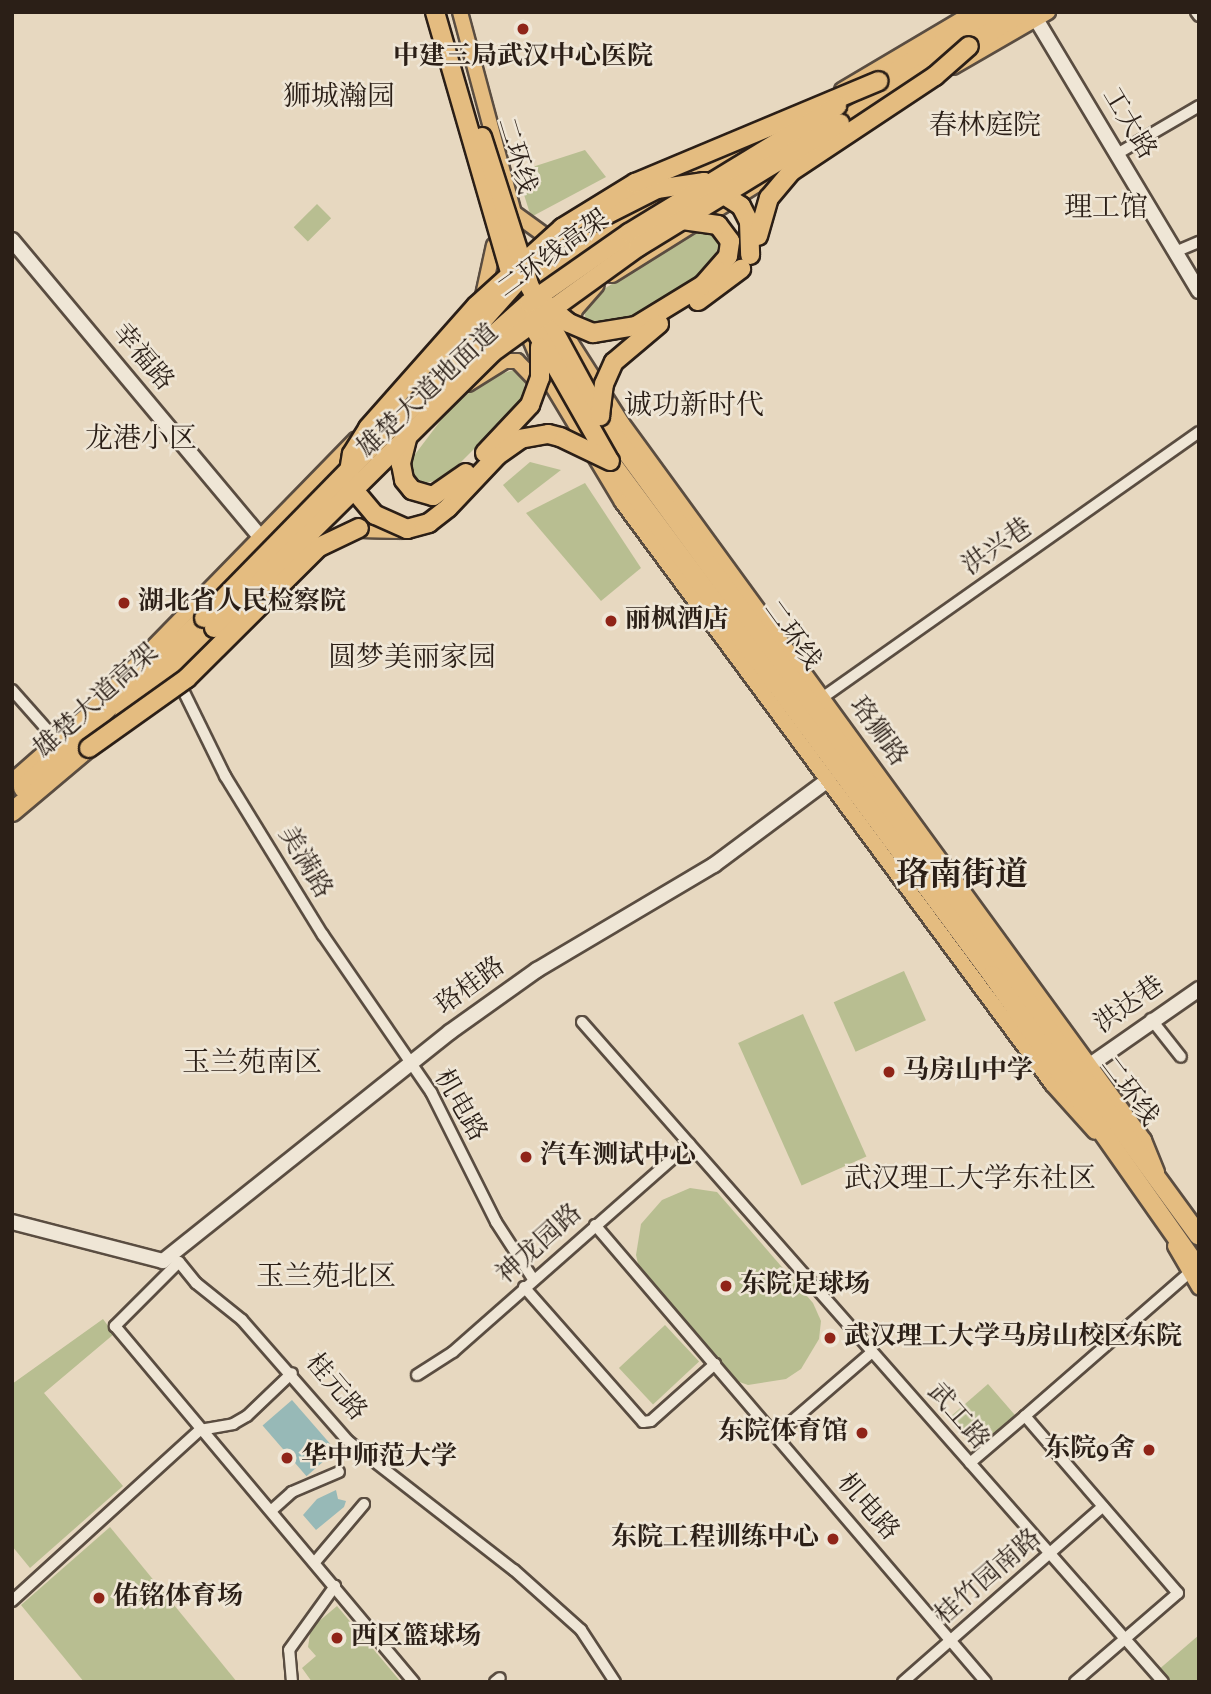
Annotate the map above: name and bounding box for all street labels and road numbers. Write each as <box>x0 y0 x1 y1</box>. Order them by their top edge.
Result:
street label: 工大路 <box>1095 83 1161 165</box>
street label: 二环线 <box>489 114 541 198</box>
street label: 二环线高架 <box>492 204 616 306</box>
street label: 幸福路 <box>105 318 179 398</box>
street label: 雄楚大道地面道 <box>352 319 506 465</box>
street label: 洪兴巷 <box>957 513 1039 583</box>
street label: 二环线 <box>755 595 827 677</box>
street label: 雄楚大道高架 <box>29 638 165 766</box>
street label: 珞狮路 <box>841 691 913 773</box>
street label: 美满路 <box>271 822 337 904</box>
street label: 珞桂路 <box>430 951 512 1023</box>
street label: 洪达巷 <box>1089 971 1171 1041</box>
street label: 二环线 <box>1092 1051 1164 1133</box>
street label: 机电路 <box>426 1064 492 1148</box>
street label: 神龙园路 <box>491 1199 589 1291</box>
street label: 桂元路 <box>298 1348 372 1428</box>
street label: 武工路 <box>920 1377 994 1457</box>
street label: 机电路 <box>830 1468 904 1548</box>
street label: 桂竹园南路 <box>930 1524 1048 1632</box>

